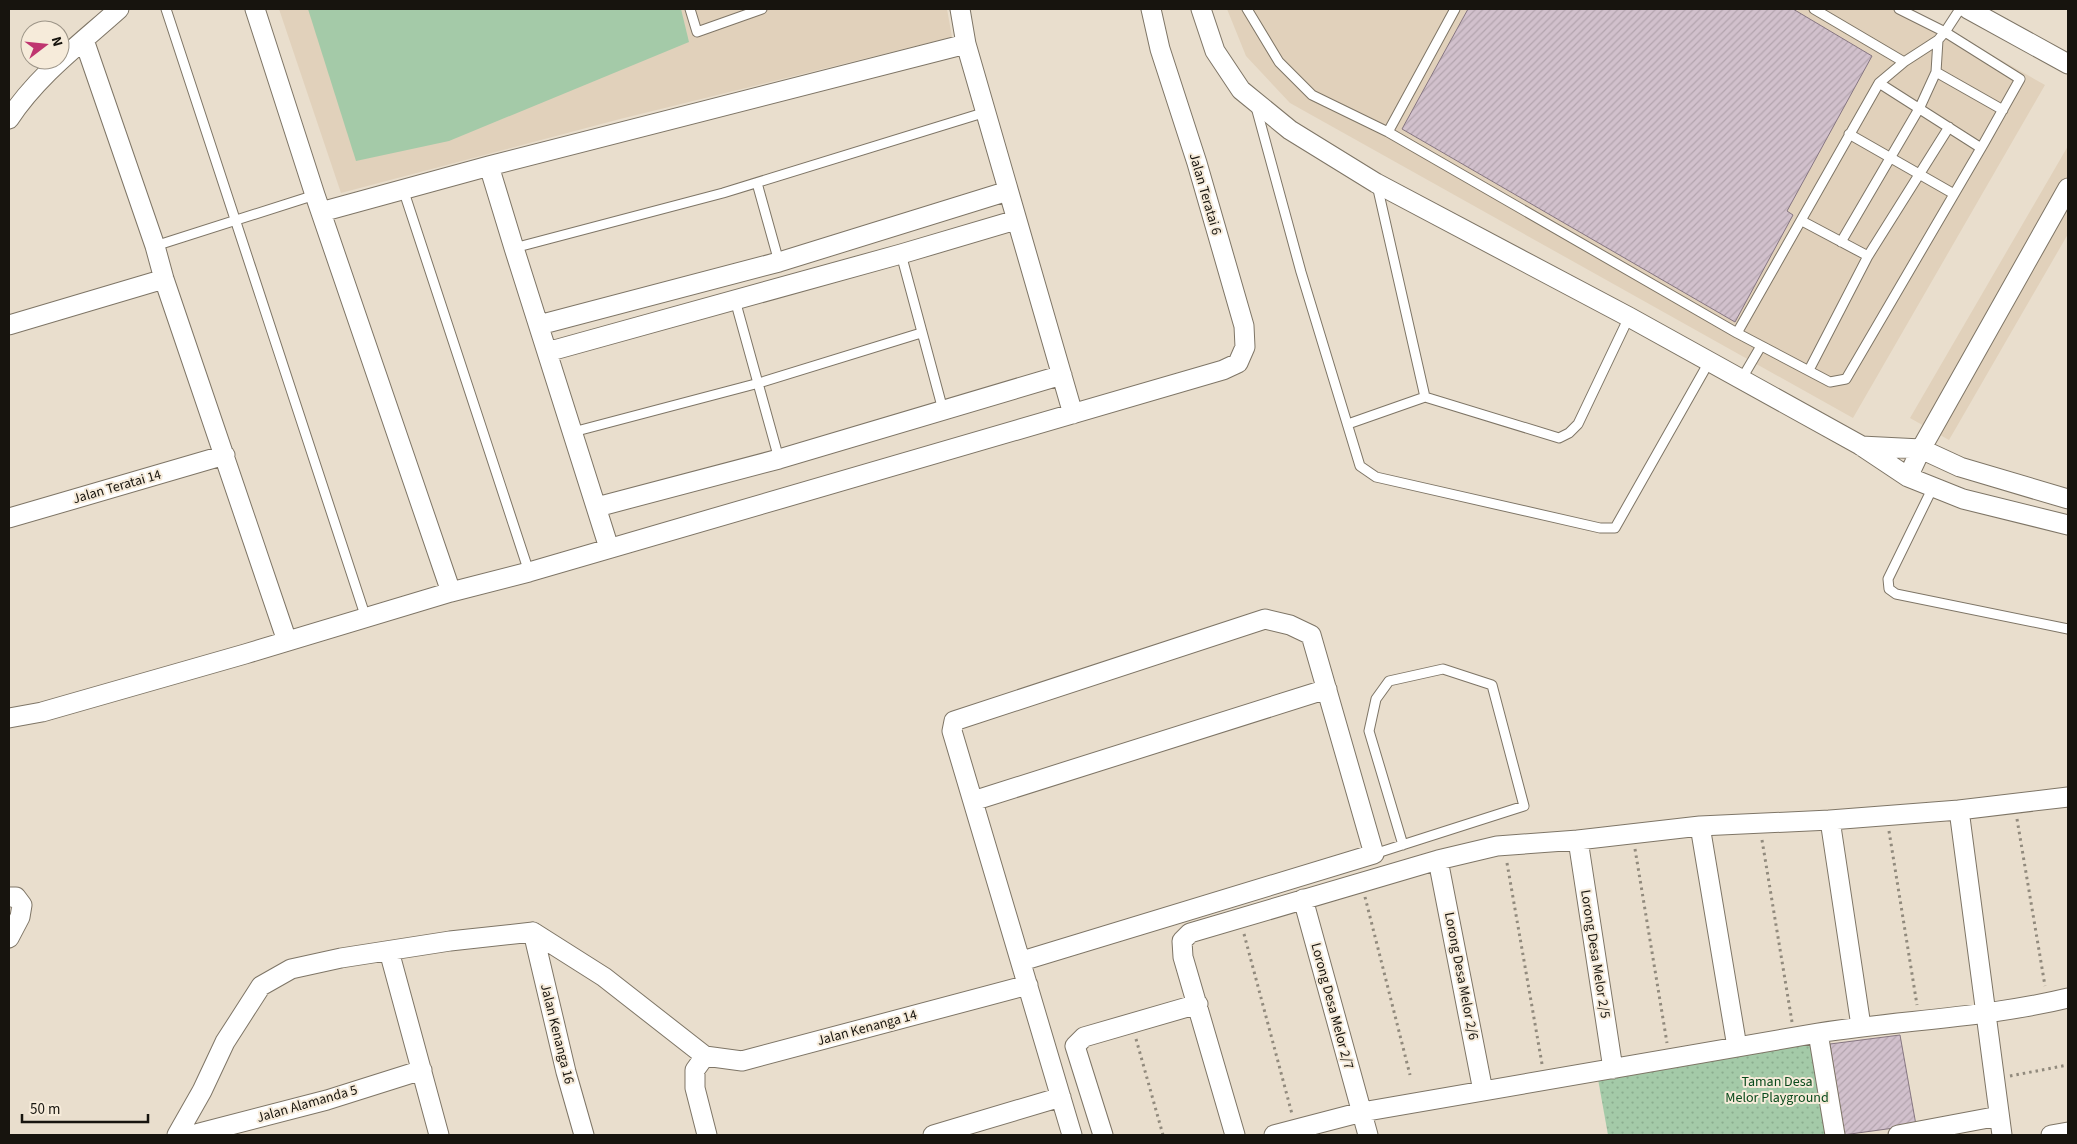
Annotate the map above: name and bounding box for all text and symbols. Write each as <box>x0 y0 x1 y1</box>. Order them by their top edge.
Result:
north arrow <box>20 20 70 70</box>
text: N <box>46 34 67 49</box>
street label: Jalan Teratai 6 <box>1184 151 1226 237</box>
street label: Jalan Teratai 14 <box>70 465 164 509</box>
street label: Lorong Desa Melor 2/5 <box>1575 888 1615 1020</box>
street label: Lorong Desa Melor 2/6 <box>1439 910 1483 1042</box>
street label: Lorong Desa Melor 2/7 <box>1306 941 1359 1071</box>
street label: Jalan Kenanga 16 <box>535 982 579 1086</box>
street label: Jalan Kenanga 14 <box>815 1005 919 1051</box>
park label: Taman Desa Melor Playground <box>1725 1072 1829 1108</box>
street label: Jalan Alamanda 5 <box>254 1080 360 1128</box>
scale bar <box>22 1092 149 1124</box>
text: 50 m <box>30 1099 60 1120</box>

